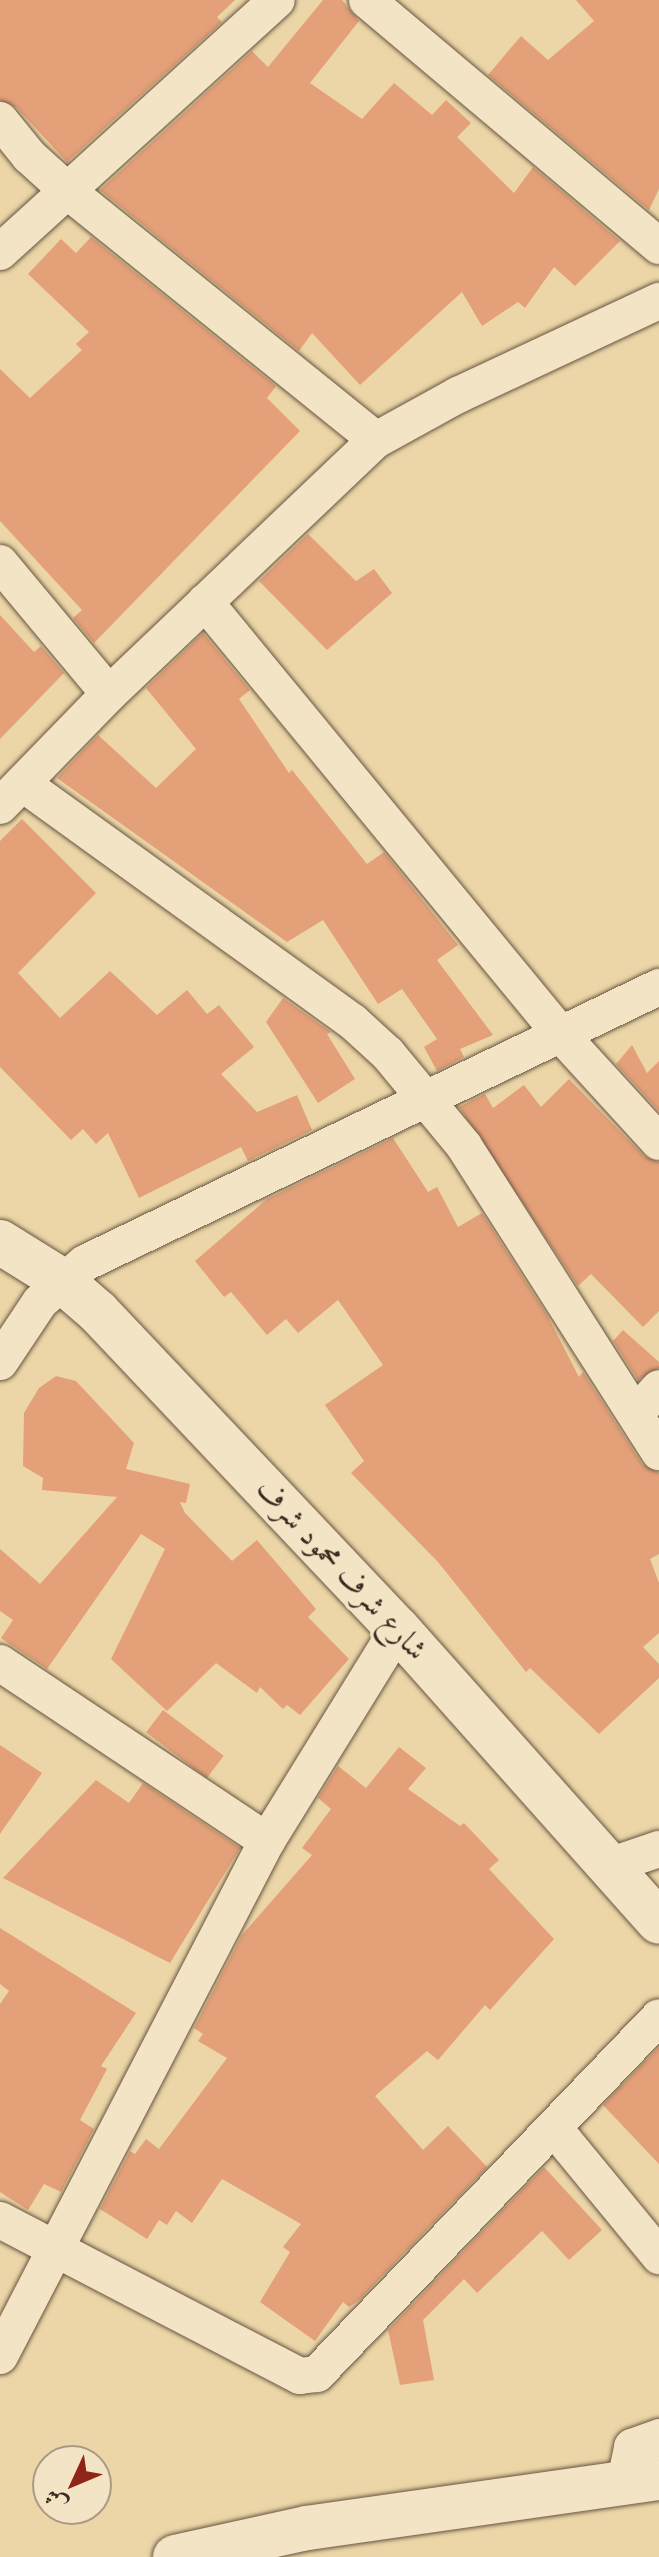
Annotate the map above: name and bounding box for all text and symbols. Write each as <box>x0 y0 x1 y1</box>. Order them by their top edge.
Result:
street label: شارع شرف محمود شرف <box>248 1472 434 1668</box>
north arrow <box>32 2445 112 2525</box>
text: ش <box>38 2482 75 2519</box>

